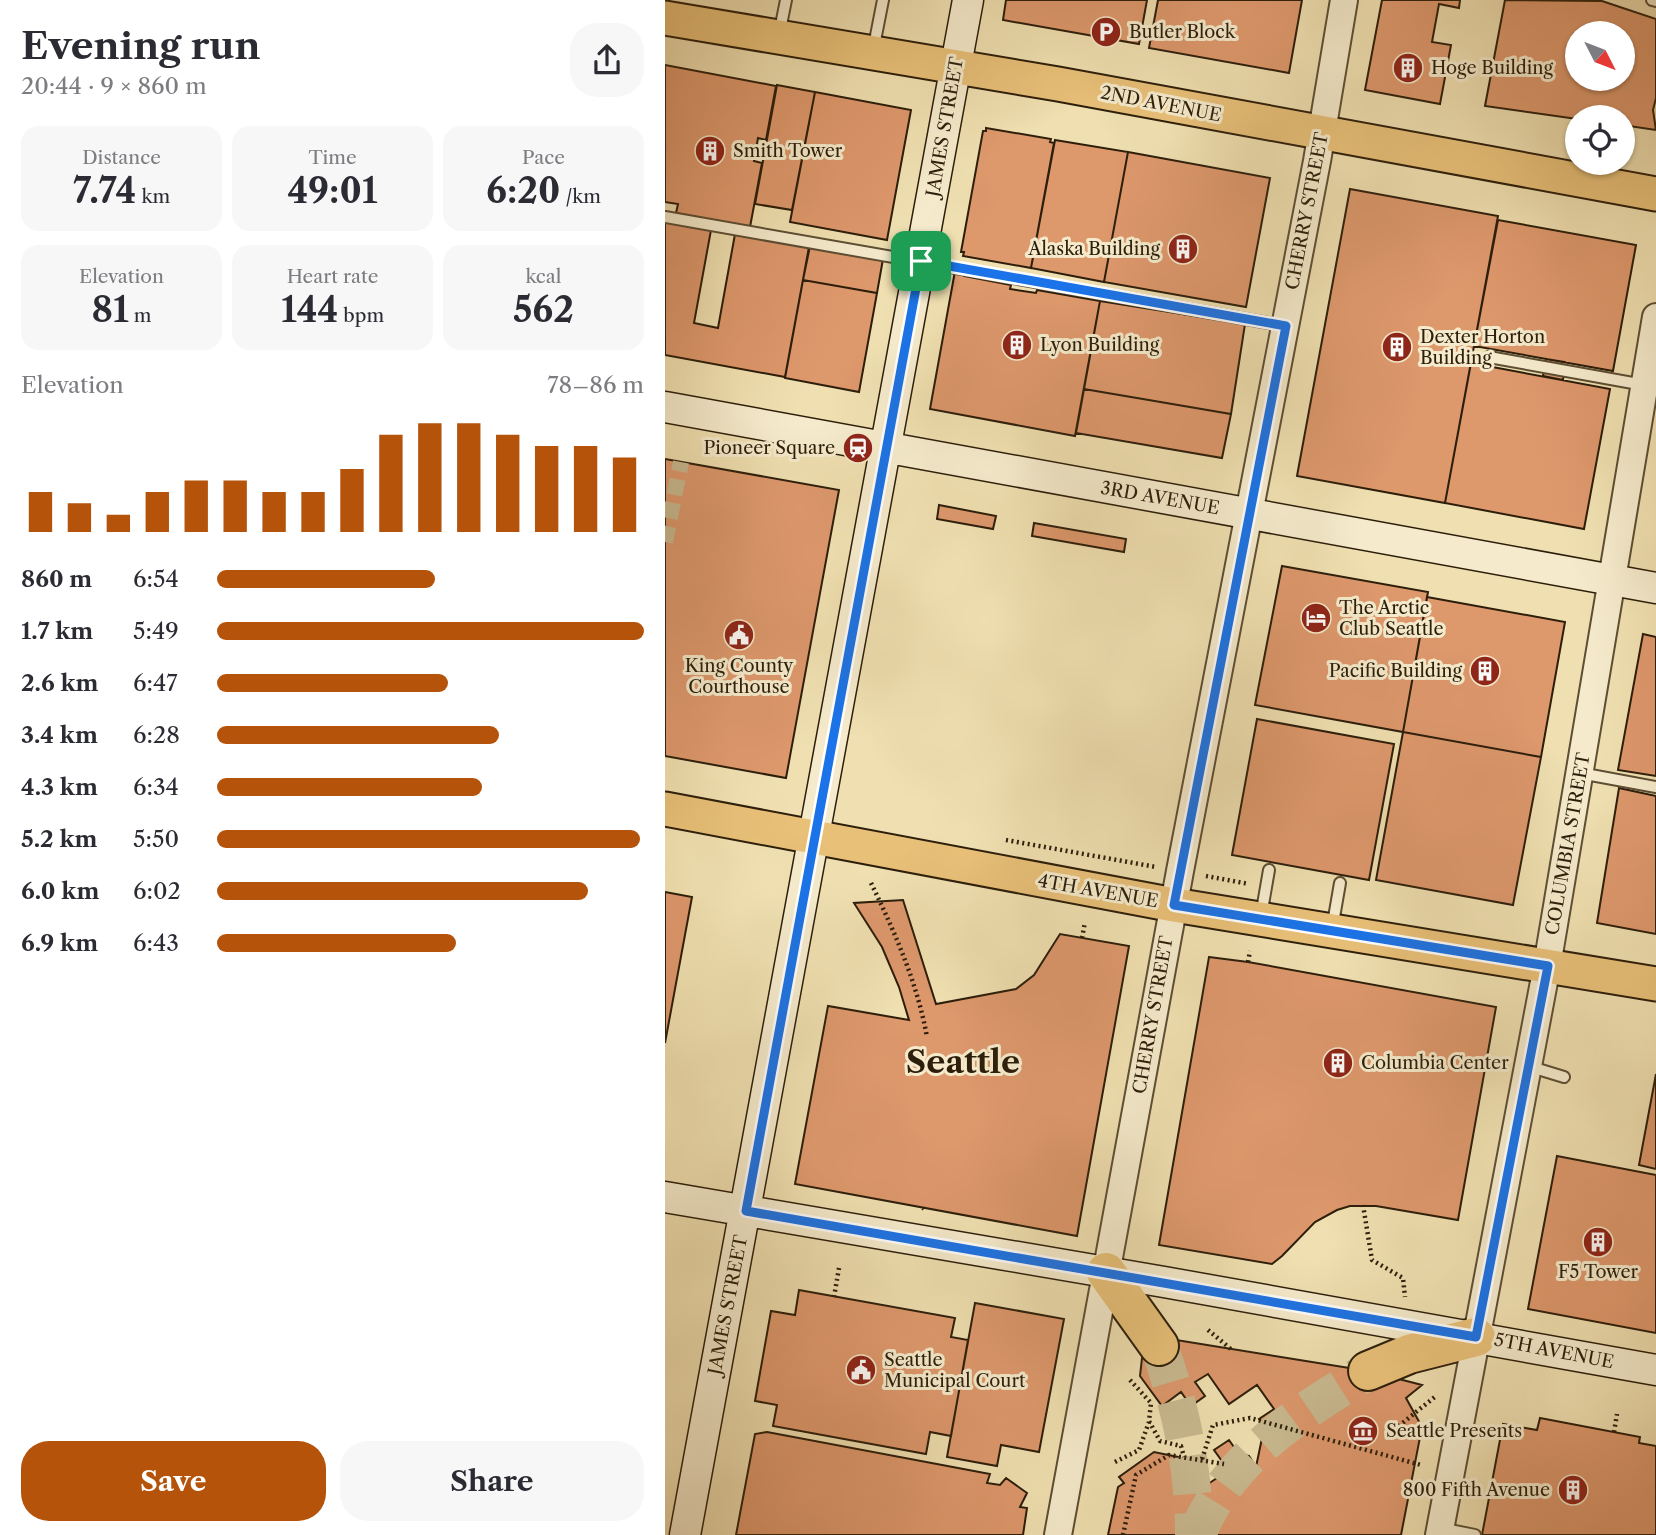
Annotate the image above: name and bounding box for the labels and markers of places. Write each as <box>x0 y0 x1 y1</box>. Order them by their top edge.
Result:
parking icon: Butler Block <box>1089 15 1123 49</box>
place label: Butler Block <box>1129 21 1237 43</box>
building icon: Hoge Building <box>1391 51 1425 85</box>
place label: Hoge Building <box>1431 57 1554 79</box>
building icon: Smith Tower <box>693 134 727 168</box>
place label: Smith Tower <box>733 140 843 162</box>
pin <box>891 231 951 291</box>
building icon: Alaska Building <box>1166 232 1200 266</box>
place label: Alaska Building <box>1027 238 1161 260</box>
place label: Dexter Horton Building <box>1420 326 1545 369</box>
building icon: Lyon Building <box>1000 328 1034 362</box>
building icon: Dexter Horton Building <box>1380 330 1414 364</box>
place label: Lyon Building <box>1040 334 1160 356</box>
station icon: Pioneer Square <box>841 431 875 465</box>
place label: Pioneer Square <box>703 437 835 459</box>
place label: The Arctic Club Seattle <box>1339 597 1443 640</box>
hotel icon: The Arctic Club Seattle <box>1299 601 1333 635</box>
public building icon: King County Courthouse <box>722 618 756 652</box>
building icon: Pacific Building <box>1468 654 1502 688</box>
place label: King County Courthouse <box>685 655 794 698</box>
place label: Pacific Building <box>1329 660 1462 682</box>
building icon: Columbia Center <box>1321 1046 1355 1080</box>
place label: Columbia Center <box>1361 1052 1509 1074</box>
building icon: F5 Tower <box>1581 1225 1615 1259</box>
place label: F5 Tower <box>1558 1261 1638 1283</box>
place label: Seattle Municipal Court <box>884 1349 1026 1392</box>
public building icon: Seattle Municipal Court <box>844 1353 878 1387</box>
museum icon: Seattle Presents <box>1346 1414 1380 1448</box>
place label: Seattle Presents <box>1386 1420 1522 1442</box>
building icon: 800 Fifth Avenue <box>1556 1473 1590 1507</box>
place label: 800 Fifth Avenue <box>1403 1479 1550 1501</box>

